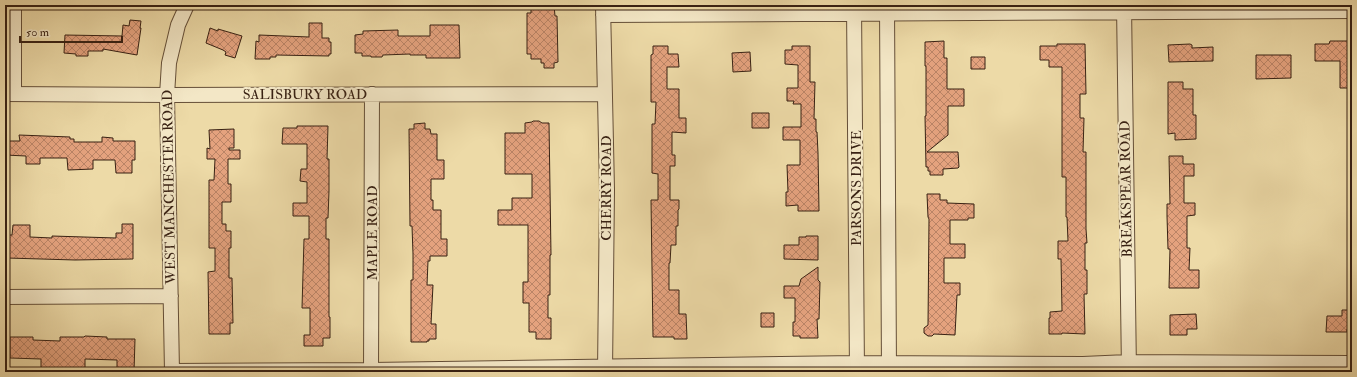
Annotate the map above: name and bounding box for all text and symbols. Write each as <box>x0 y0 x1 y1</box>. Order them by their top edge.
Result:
scale bar <box>20 18 122 44</box>
text: 50 m <box>26 25 50 40</box>
street label: SALISBURY ROAD <box>243 86 367 103</box>
street label: WEST MANCHESTER ROAD <box>159 90 179 285</box>
street label: BREAKSPEAR ROAD <box>1116 120 1136 258</box>
street label: PARSONS DRIVE <box>848 130 865 246</box>
street label: CHERRY ROAD <box>598 135 615 241</box>
street label: MAPLE ROAD <box>364 185 381 281</box>

